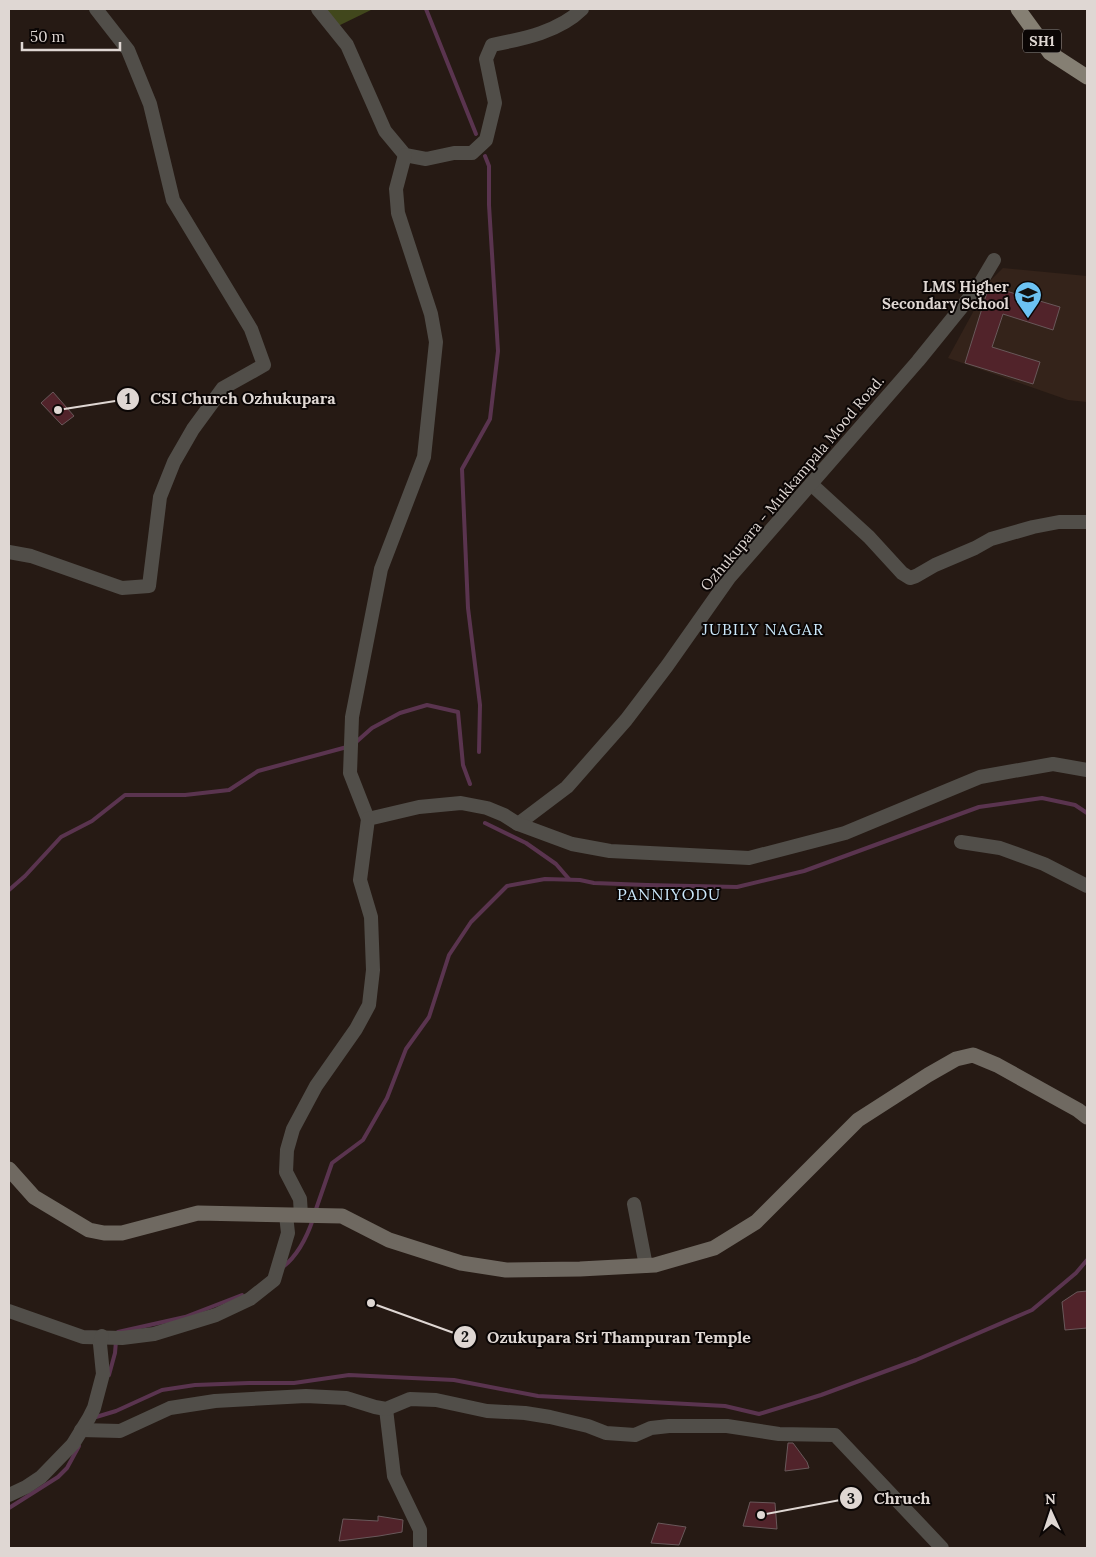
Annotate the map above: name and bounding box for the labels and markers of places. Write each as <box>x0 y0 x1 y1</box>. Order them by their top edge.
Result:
place label: LMS Higher Secondary School <box>882 277 1010 313</box>
school or university icon: LMS Higher Secondary School <box>1013 280 1043 319</box>
callout: CSI Church Ozhukupara <box>115 383 345 414</box>
callout: Ozukupara Sri Thampuran Temple <box>452 1321 761 1352</box>
callout: Chruch <box>838 1483 940 1514</box>

